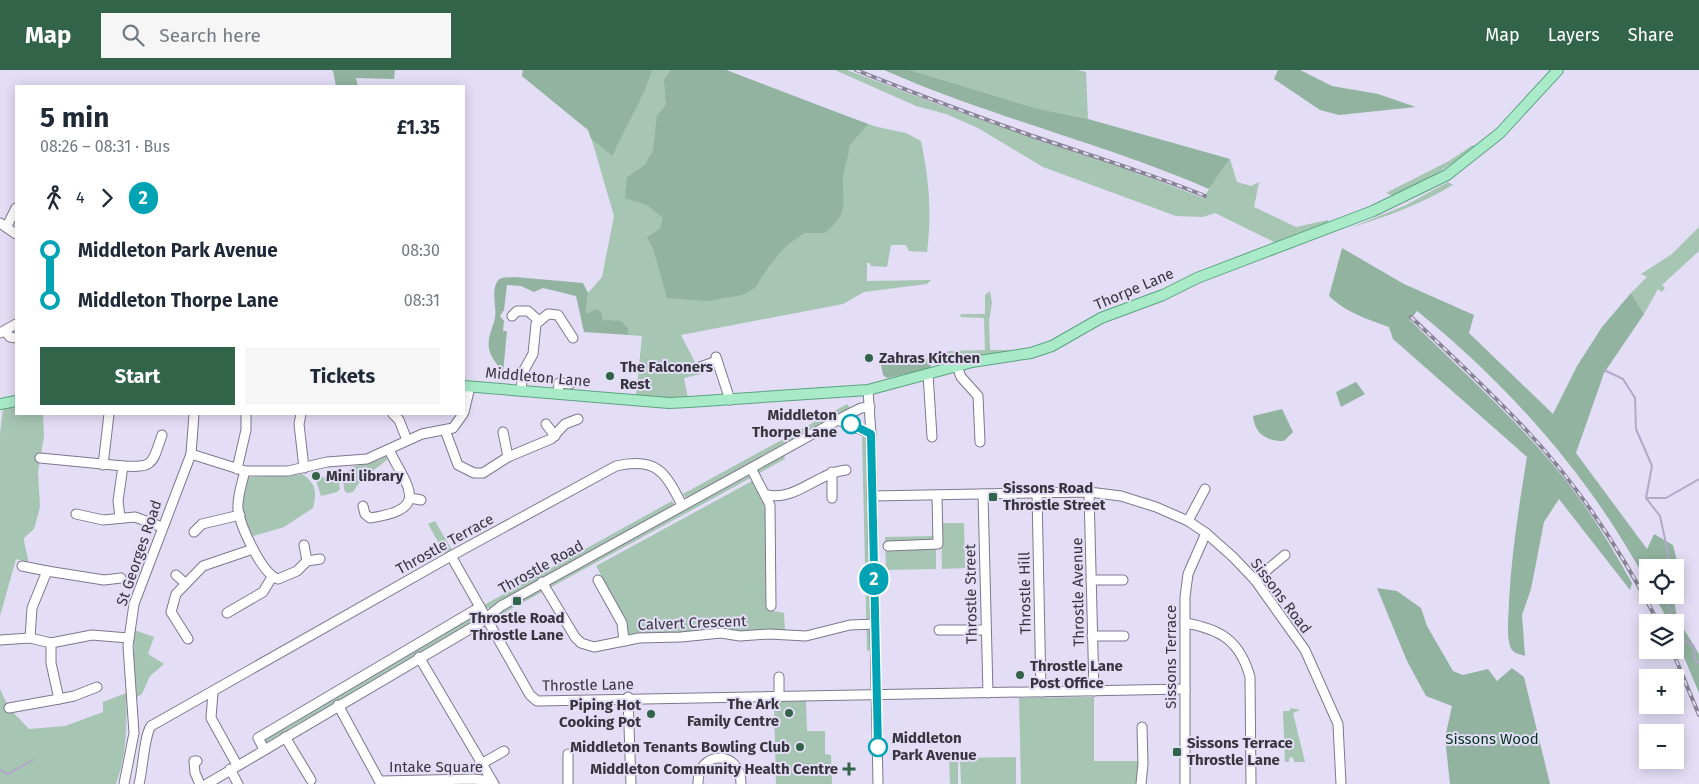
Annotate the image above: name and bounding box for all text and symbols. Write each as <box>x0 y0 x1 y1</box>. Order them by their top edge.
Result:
search box <box>101 13 451 58</box>
text: Map <box>25 21 71 49</box>
icon: search <box>119 21 147 49</box>
text: Search here <box>159 24 261 47</box>
text: Map <box>1485 24 1520 46</box>
text: Layers <box>1548 24 1600 46</box>
text: Share <box>1628 24 1674 46</box>
text: 5 min <box>40 101 109 134</box>
text: £1.35 <box>397 116 440 139</box>
text: 08:26 – 08:31 · Bus <box>40 137 170 156</box>
icon: walk <box>40 184 68 212</box>
icon: forward <box>93 184 121 212</box>
text: 2 <box>139 187 148 209</box>
text: 4 <box>76 188 85 207</box>
text: Middleton Park Avenue <box>78 239 278 262</box>
text: 08:30 <box>401 241 440 260</box>
street label: Thorpe Lane <box>1092 264 1176 314</box>
text: Middleton Thorpe Lane <box>78 289 278 312</box>
text: 08:31 <box>404 291 440 310</box>
button: Start <box>40 347 235 405</box>
button: Tickets <box>245 347 440 405</box>
place label: Zahras Kitchen <box>879 349 980 367</box>
marker: Zahras Kitchen <box>863 352 875 364</box>
place label: The Falconers Rest <box>620 358 713 393</box>
street label: Middleton Lane <box>485 363 591 391</box>
marker: The Falconers Rest <box>604 370 616 382</box>
place label: Middleton Thorpe Lane <box>752 406 837 441</box>
marker: Middleton Thorpe Lane <box>841 414 861 434</box>
place label: Mini library <box>326 467 404 485</box>
marker: Mini library <box>310 470 322 482</box>
place label: Sissons Road Throstle Street <box>1003 479 1106 514</box>
marker: Sissons Road Throstle Street <box>987 491 999 503</box>
street label: St Georges Road <box>112 498 166 608</box>
street label: Throstle Terrace <box>393 510 497 578</box>
street label: Throstle Road <box>496 536 586 598</box>
street label: Throstle Avenue <box>1068 537 1088 647</box>
street label: Throstle Street <box>961 543 981 644</box>
street label: Throstle Hill <box>1015 551 1035 634</box>
street label: Sissons Road <box>1247 555 1315 637</box>
map controls <box>1639 559 1684 769</box>
button: locate <box>1639 559 1684 604</box>
line badge: 2 <box>858 563 890 595</box>
text: 2 <box>869 568 879 590</box>
marker: Throstle Road Throstle Lane <box>511 595 523 607</box>
street label: Sissons Terrace <box>1162 605 1180 709</box>
place label: Throstle Road Throstle Lane <box>469 609 565 644</box>
street label: Calvert Crescent <box>637 612 747 634</box>
button: layers <box>1639 614 1684 659</box>
place label: Throstle Lane Post Office <box>1030 657 1123 692</box>
marker: Throstle Lane Post Office <box>1014 669 1026 681</box>
button: + <box>1639 669 1684 714</box>
street label: Throstle Lane <box>542 675 634 695</box>
place label: The Ark Family Centre <box>687 695 780 730</box>
place label: Piping Hot Cooking Pot <box>559 696 641 731</box>
marker: The Ark Family Centre <box>783 707 795 719</box>
marker: Piping Hot Cooking Pot <box>645 708 657 720</box>
button: − <box>1639 724 1684 769</box>
place label: Middleton Park Avenue <box>892 729 977 764</box>
park label: Sissons Wood <box>1445 730 1539 748</box>
place label: Sissons Terrace Throstle Lane <box>1187 734 1293 769</box>
marker: Middleton Park Avenue <box>868 737 888 757</box>
place label: Middleton Tenants Bowling Club <box>570 738 790 756</box>
marker: Middleton Tenants Bowling Club <box>794 741 806 753</box>
marker: Sissons Terrace Throstle Lane <box>1171 746 1183 758</box>
street label: Intake Square <box>389 758 483 776</box>
place label: Middleton Community Health Centre <box>590 760 838 778</box>
marker: Middleton Community Health Centre <box>842 762 856 776</box>

